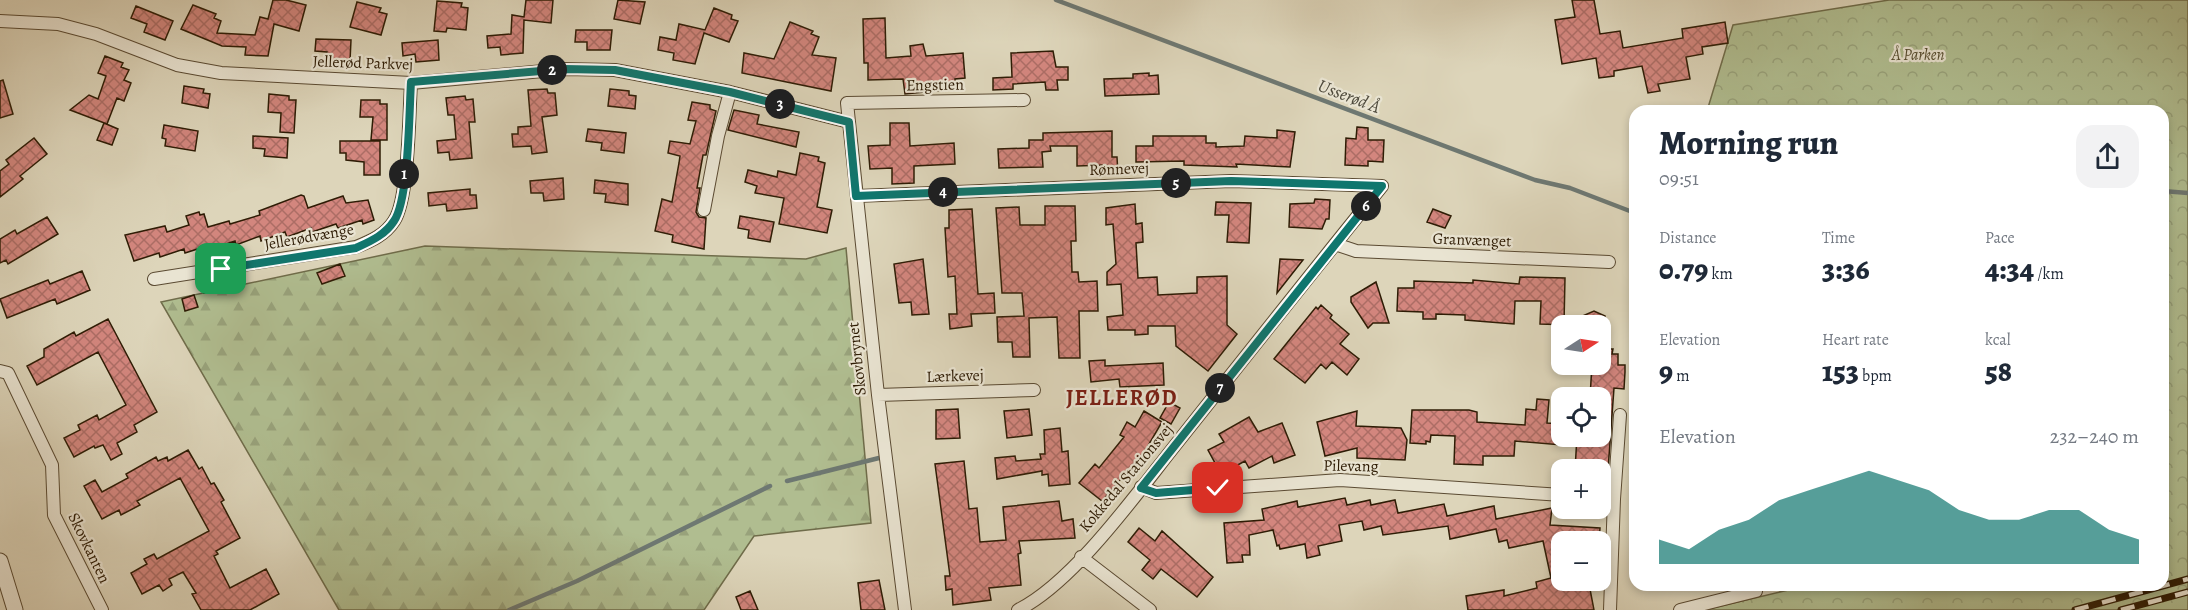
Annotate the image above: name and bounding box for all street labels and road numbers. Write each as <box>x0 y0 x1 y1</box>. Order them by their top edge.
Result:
street label: Jellerød Parkvej <box>312 50 414 76</box>
street label: Engstien <box>906 73 964 97</box>
street label: Rønnevej <box>1089 157 1149 181</box>
street label: Jellerødvænge <box>263 218 355 256</box>
street label: Granvænget <box>1432 228 1512 252</box>
street label: Skovbrynet <box>842 321 872 397</box>
street label: Lærkevej <box>926 364 984 388</box>
street label: Kokkedal Stationsvej <box>1074 419 1178 537</box>
street label: Pilevang <box>1323 455 1379 477</box>
street label: Skovkanten <box>62 509 116 587</box>

